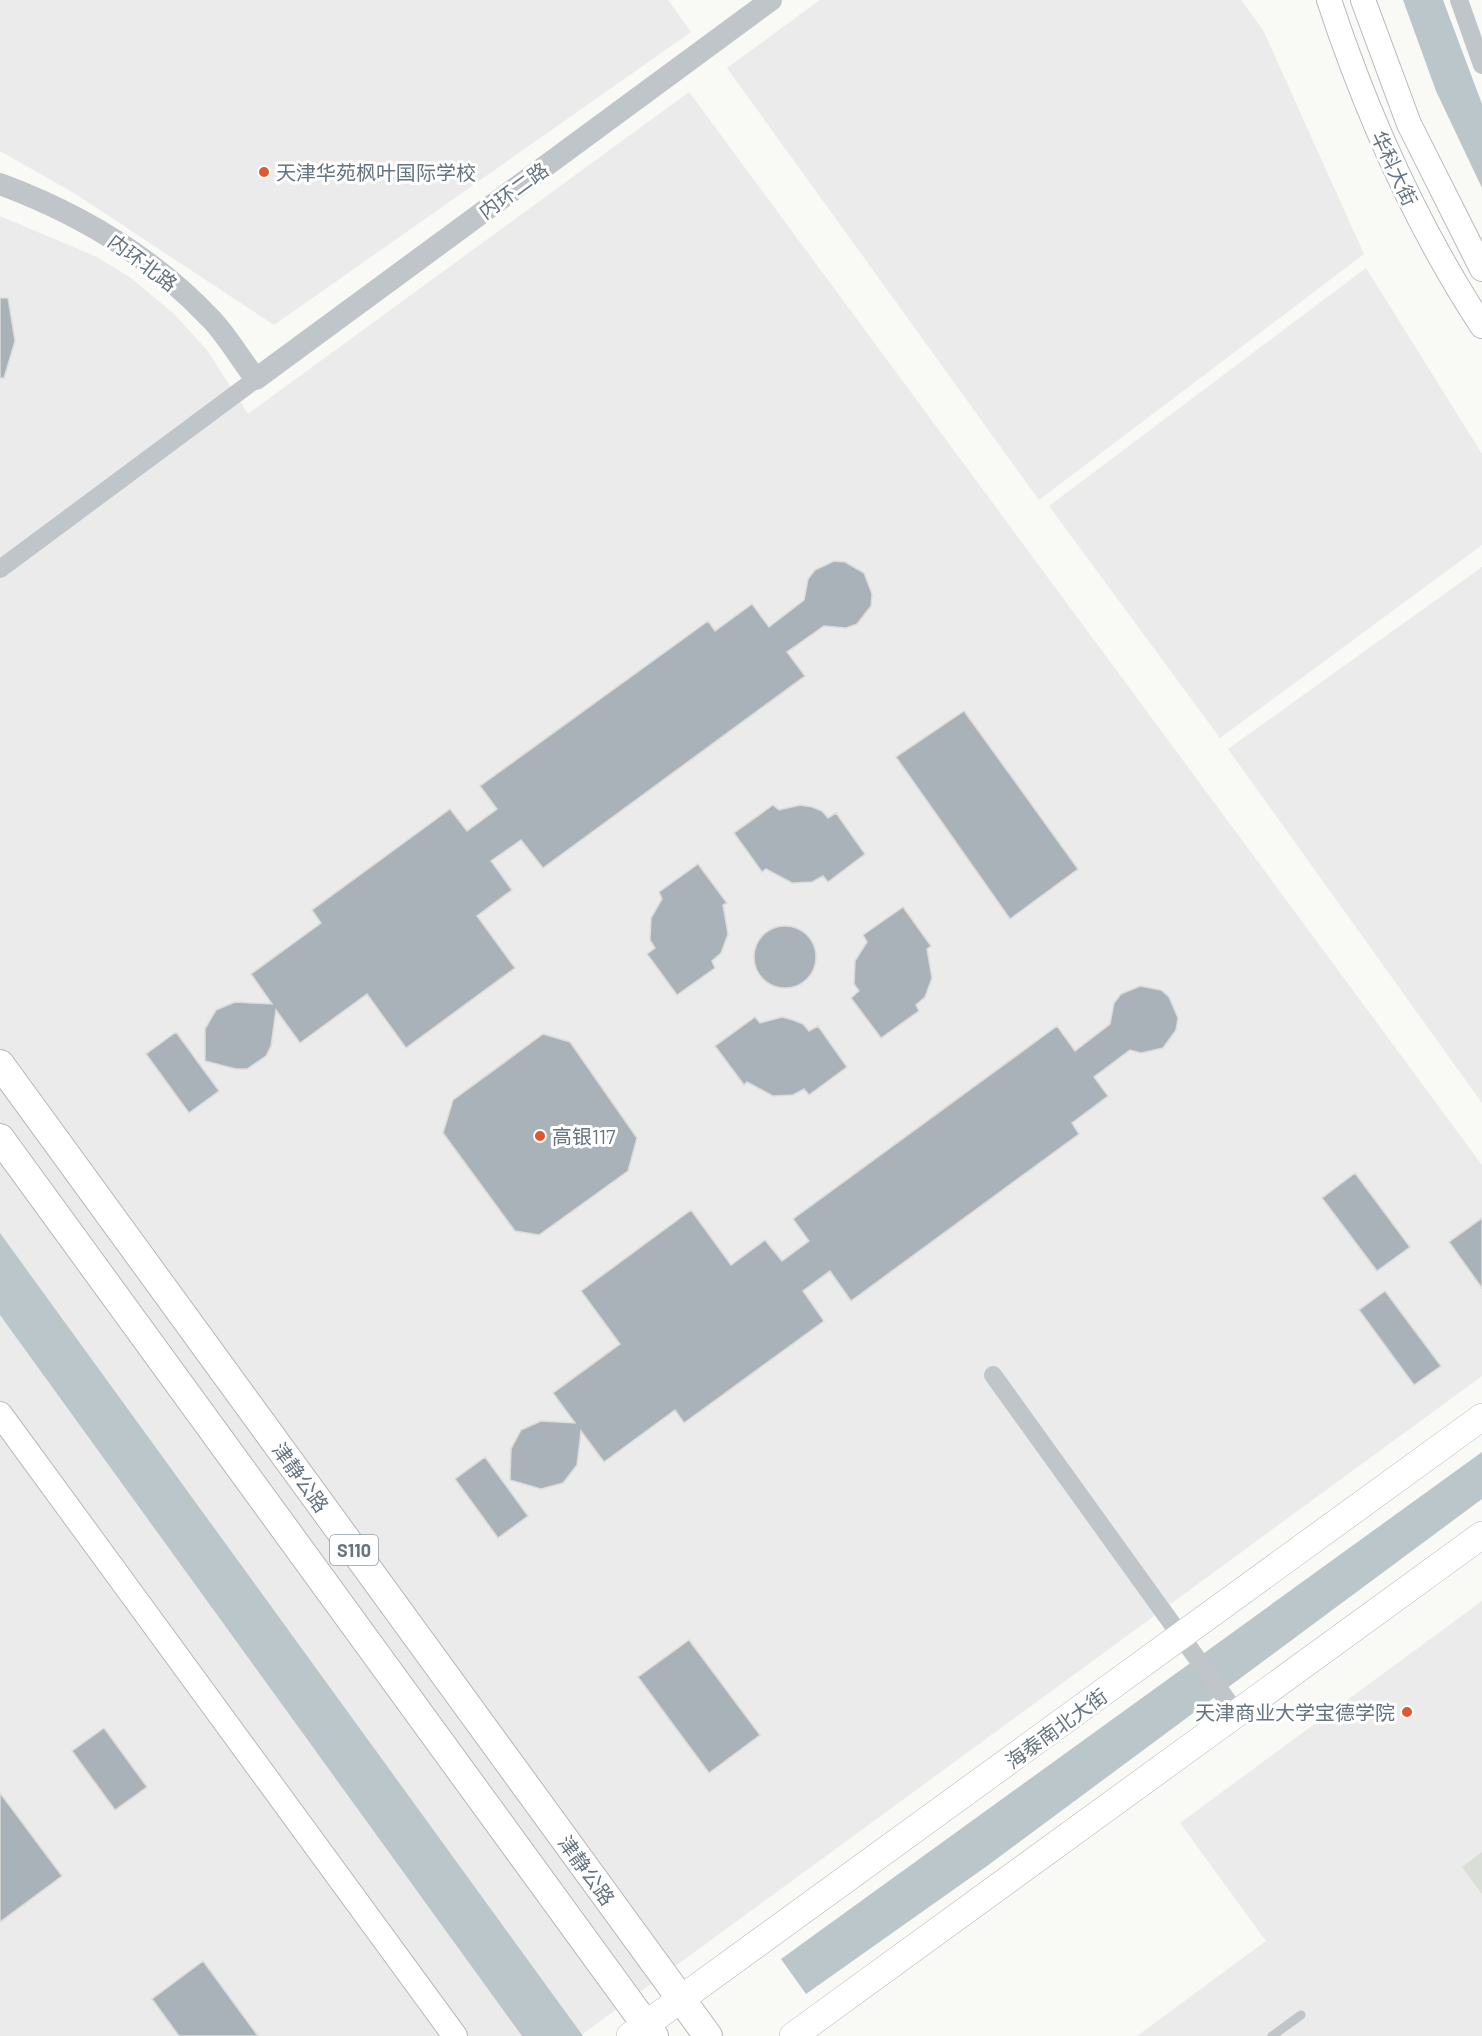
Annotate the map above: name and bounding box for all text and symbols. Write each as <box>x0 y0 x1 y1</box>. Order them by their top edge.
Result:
street label: 华科大街 <box>1367 127 1423 209</box>
street label: 内环二路 <box>474 157 552 223</box>
place label: 天津华苑枫叶国际学校 <box>276 160 476 184</box>
marker: 天津华苑枫叶国际学校 <box>257 165 271 179</box>
street label: 内环北路 <box>104 228 182 296</box>
place label: 高银117 <box>552 1124 616 1148</box>
marker: 高银117 <box>533 1129 547 1143</box>
street label: 津静公路 <box>268 1438 334 1516</box>
road number: S110 <box>330 1535 378 1565</box>
street label: 海泰南北大街 <box>1000 1683 1112 1773</box>
place label: 天津商业大学宝德学院 <box>1195 1700 1395 1724</box>
marker: 天津商业大学宝德学院 <box>1400 1705 1414 1719</box>
street label: 津静公路 <box>554 1831 620 1909</box>

